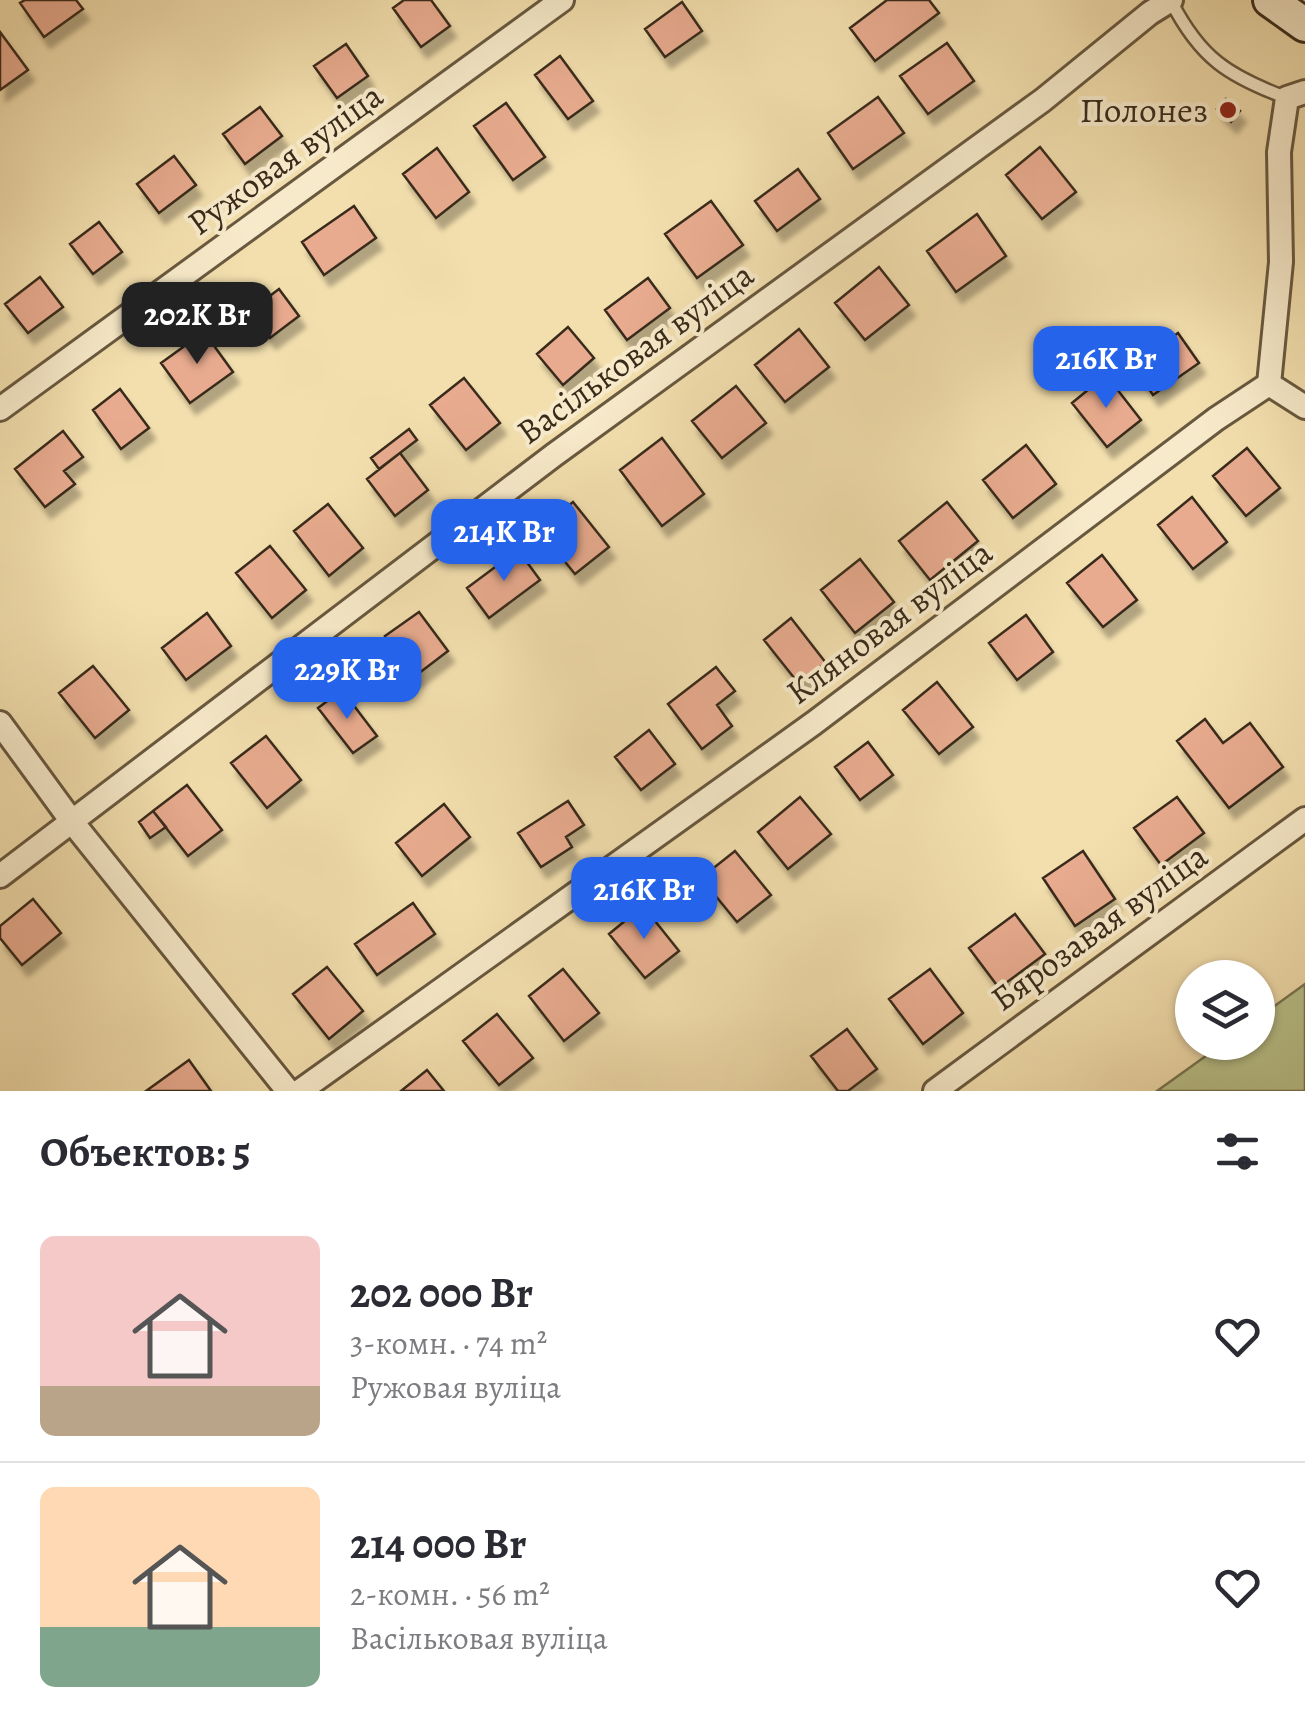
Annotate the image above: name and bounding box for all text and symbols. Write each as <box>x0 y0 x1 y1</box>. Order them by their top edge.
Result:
street label: Ружовая вуліца <box>178 72 392 246</box>
place label: Полонез <box>1080 86 1208 134</box>
marker: Полонез <box>1217 99 1239 121</box>
street label: Васільковая вуліца <box>507 251 763 455</box>
pin: 202K Br <box>105 282 289 367</box>
text: 202K Br <box>144 292 250 336</box>
pin: 216K Br <box>1014 326 1198 411</box>
text: 216K Br <box>1055 336 1157 380</box>
pin: 214K Br <box>412 499 596 584</box>
text: 214K Br <box>453 509 555 553</box>
street label: Кляновая вуліца <box>776 529 1002 715</box>
pin: 229K Br <box>255 637 439 722</box>
text: 229K Br <box>294 647 400 691</box>
street label: Бярозавая вуліца <box>981 832 1217 1022</box>
pin: 216K Br <box>552 857 736 942</box>
text: 216K Br <box>593 867 695 911</box>
map controls <box>1175 960 1275 1060</box>
button: layers <box>1175 960 1275 1060</box>
text: Объектов: 5 <box>40 1123 251 1180</box>
icon: filters <box>1210 1124 1265 1179</box>
text: 202 000 Br <box>350 1264 533 1321</box>
icon: home <box>120 1276 240 1396</box>
icon: heart <box>1210 1309 1265 1364</box>
text: 3-комн. · 74 m² <box>350 1321 547 1365</box>
text: Ружовая вуліца <box>350 1365 561 1409</box>
text: 214 000 Br <box>350 1515 526 1572</box>
icon: home <box>120 1527 240 1647</box>
icon: heart <box>1210 1560 1265 1615</box>
text: 2-комн. · 56 m² <box>350 1572 550 1616</box>
text: Васільковая вуліца <box>350 1616 608 1660</box>

